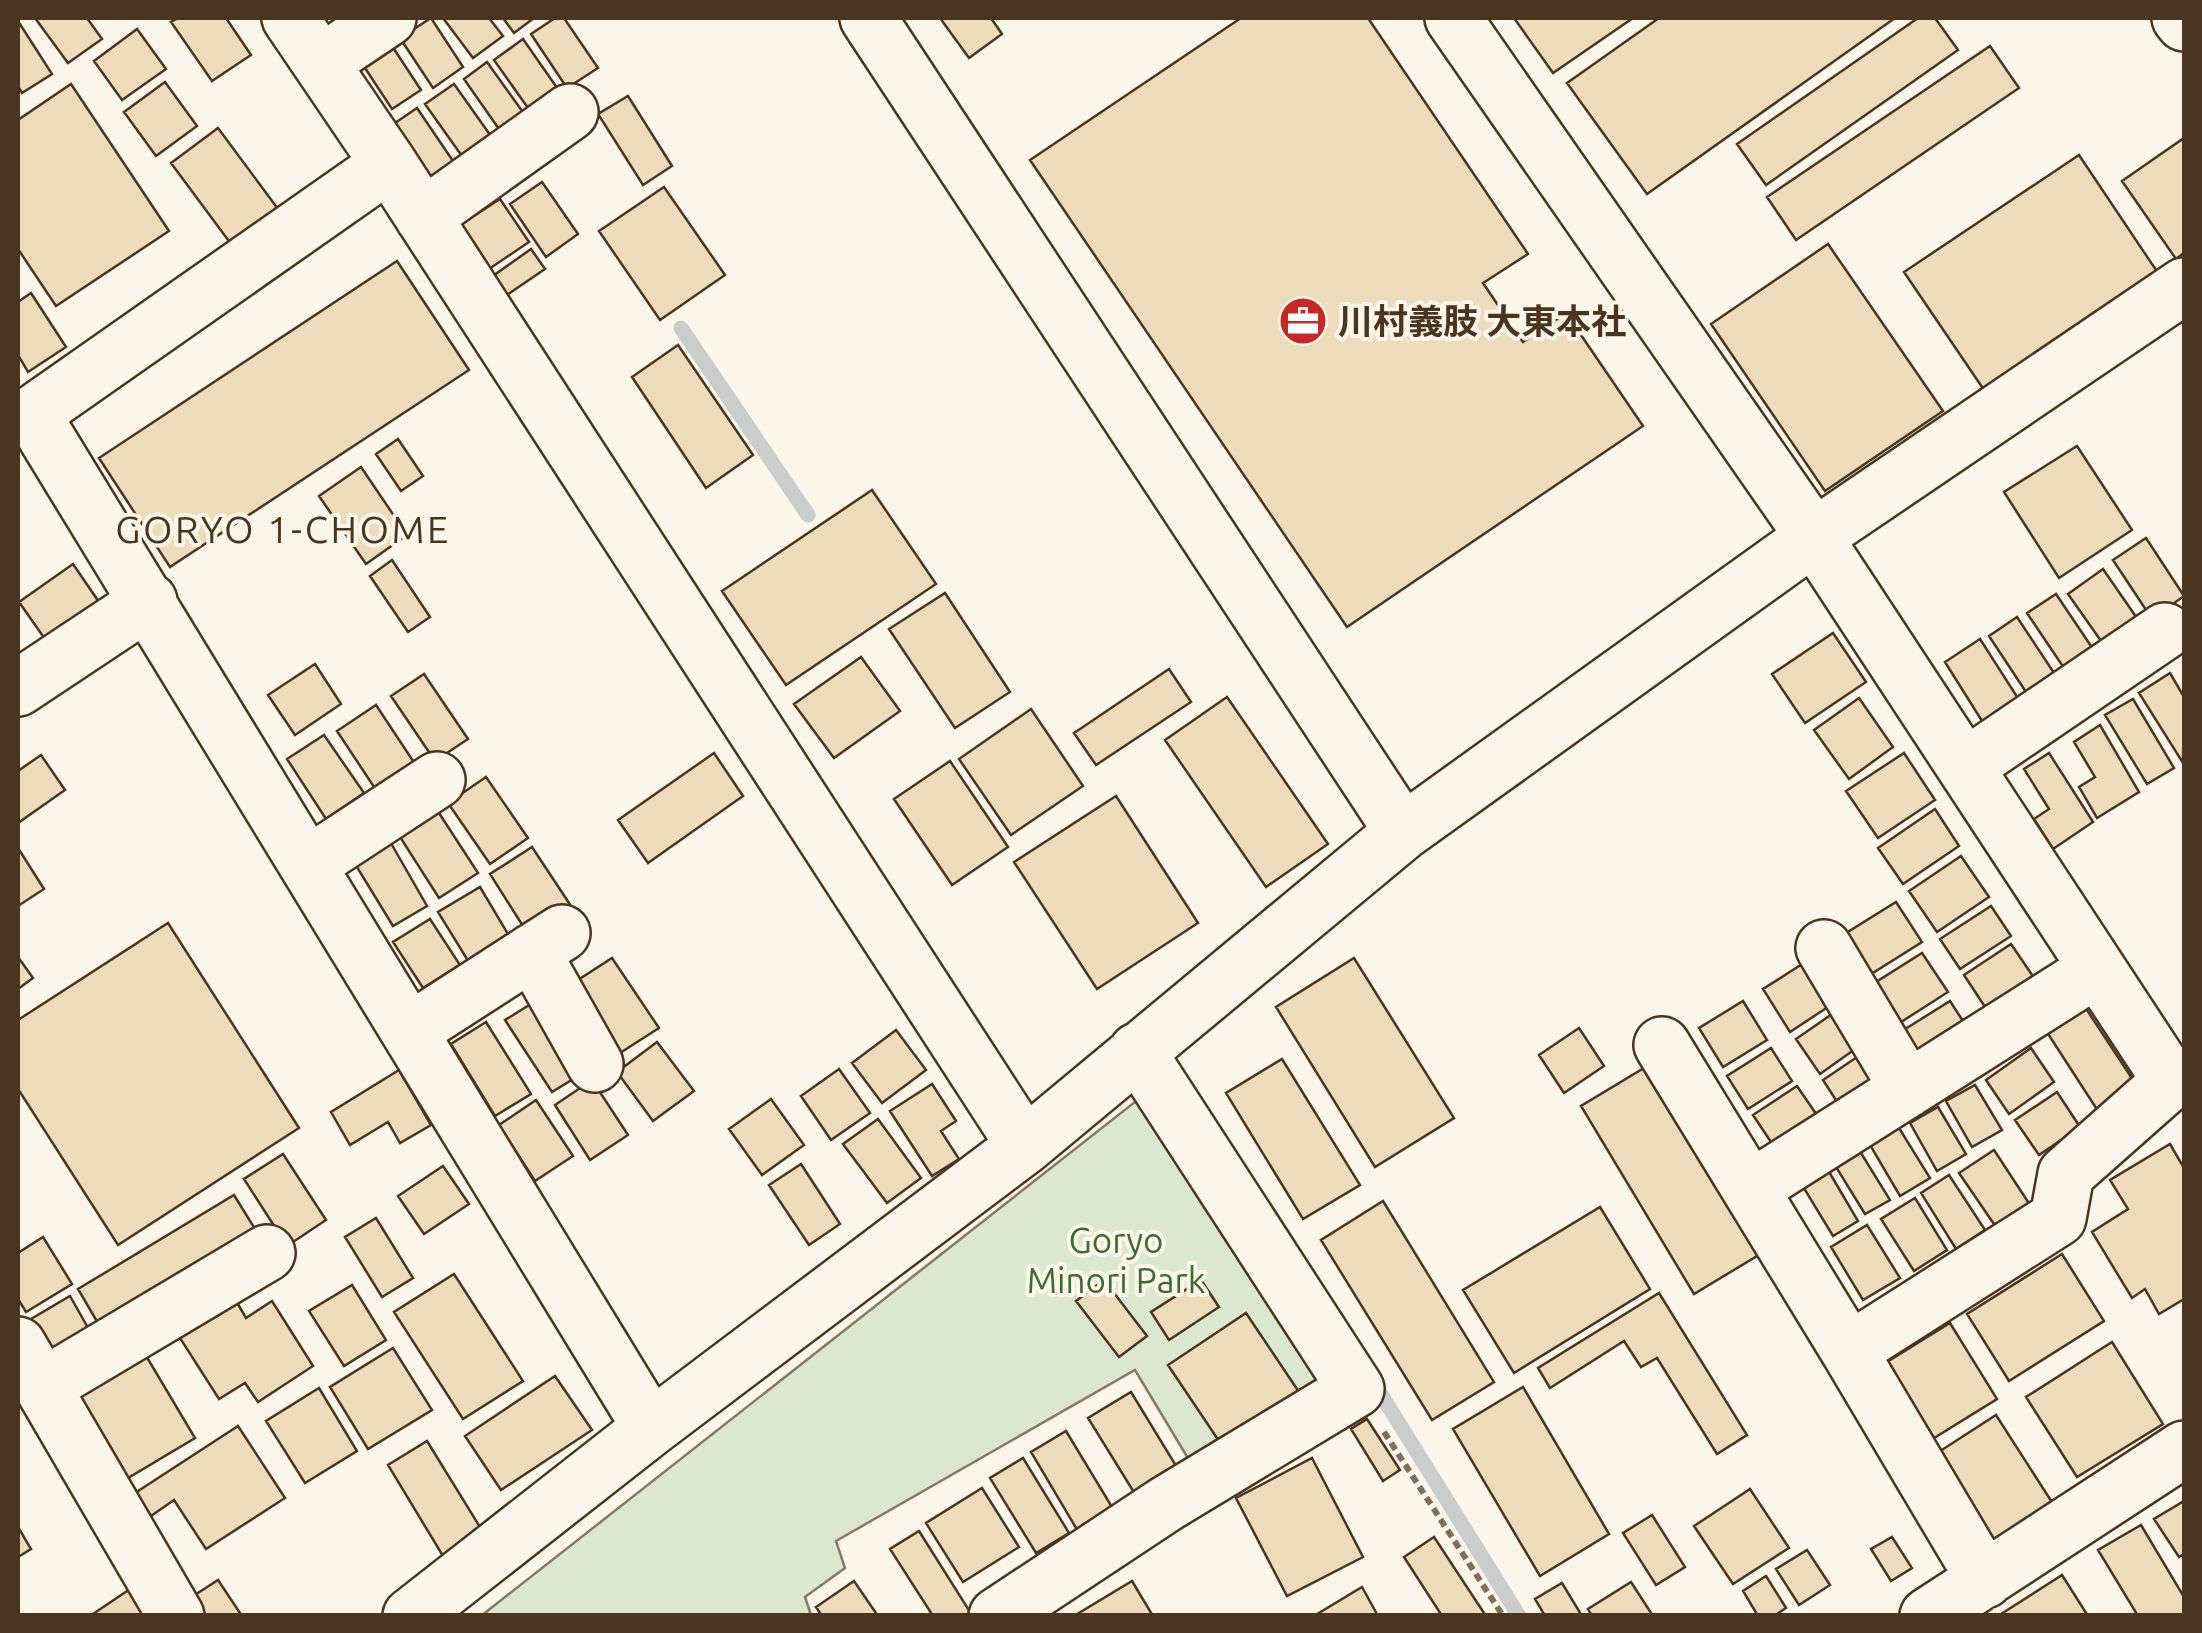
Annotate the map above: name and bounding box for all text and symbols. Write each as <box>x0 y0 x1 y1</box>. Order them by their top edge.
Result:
office icon: 川村義肢 大東本社 <box>1277 295 1329 347</box>
place label: 川村義肢 大東本社 <box>1338 301 1626 341</box>
district label: GORYO 1-CHOME <box>115 508 451 550</box>
park label: Goryo Minori Park <box>1027 1220 1206 1300</box>

